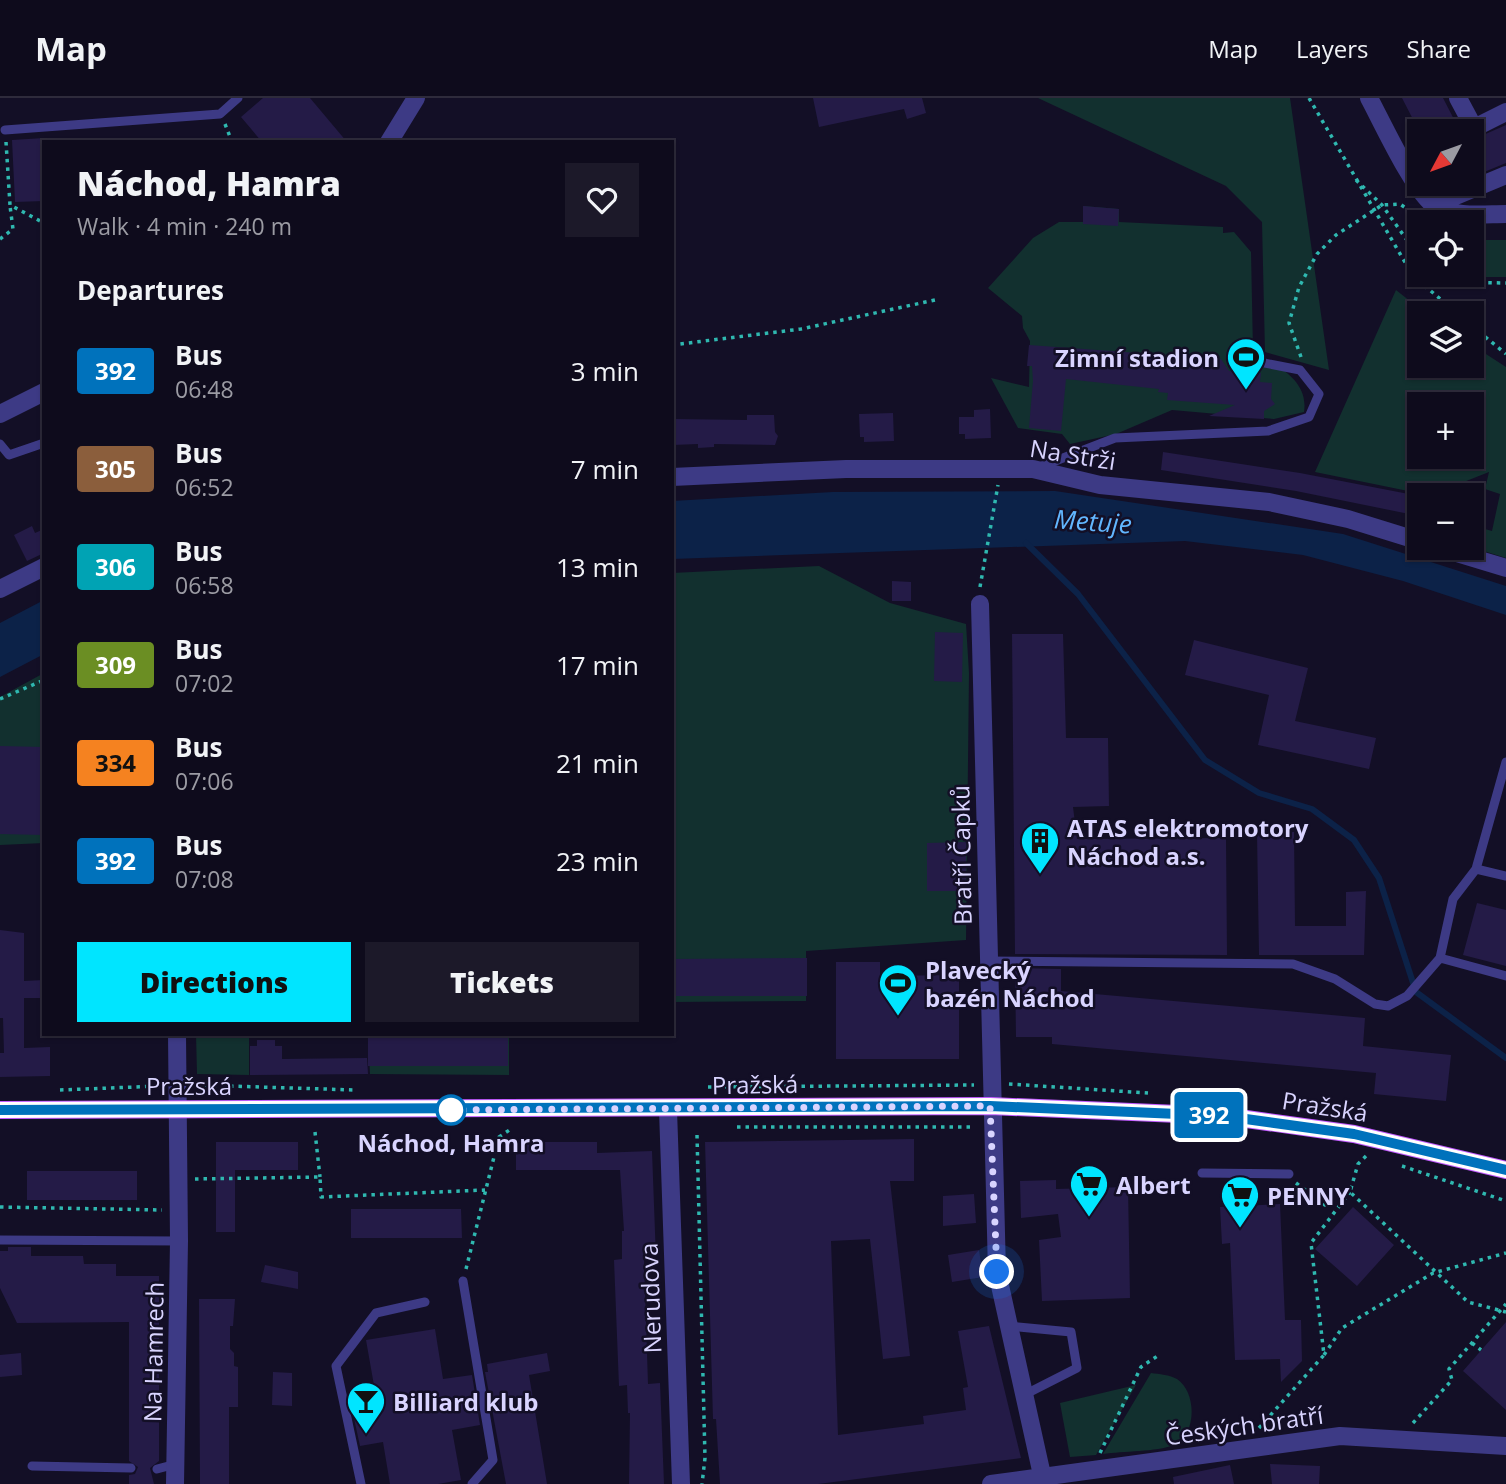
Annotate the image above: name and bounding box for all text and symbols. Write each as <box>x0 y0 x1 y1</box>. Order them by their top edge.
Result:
text: Map <box>35 26 107 71</box>
text: Map <box>1208 32 1258 65</box>
text: Layers <box>1296 32 1369 65</box>
text: Share <box>1407 32 1471 65</box>
north arrow <box>1407 119 1484 196</box>
map controls <box>1407 119 1484 560</box>
text: Náchod, Hamra <box>77 161 341 206</box>
button: heart <box>565 163 639 237</box>
text: Walk · 4 min · 240 m <box>77 210 292 242</box>
button: locate <box>1407 210 1484 287</box>
text: Departures <box>77 272 224 308</box>
button: layers <box>1407 301 1484 378</box>
sports icon: Zimní stadion <box>1225 336 1267 391</box>
text: Bus <box>175 337 222 373</box>
place label: Zimní stadion <box>1055 341 1219 374</box>
text: 3 min <box>571 353 639 389</box>
text: 392 <box>95 354 136 387</box>
text: 06:48 <box>175 373 234 405</box>
button: + <box>1407 392 1484 469</box>
street label: Na Strži <box>1028 431 1118 477</box>
text: Bus <box>175 435 222 471</box>
text: 7 min <box>571 451 639 487</box>
text: 305 <box>95 452 136 485</box>
text: 06:52 <box>175 471 234 503</box>
button: − <box>1407 483 1484 560</box>
water label: Metuje <box>1053 500 1133 542</box>
text: Bus <box>175 533 222 569</box>
text: 13 min <box>556 549 639 585</box>
text: 306 <box>95 550 136 583</box>
text: 06:58 <box>175 569 234 601</box>
text: Bus <box>175 631 222 667</box>
text: 17 min <box>556 647 639 683</box>
text: 309 <box>95 648 136 681</box>
text: 07:02 <box>175 667 234 699</box>
text: Bus <box>175 729 222 765</box>
text: 21 min <box>556 745 639 781</box>
text: 334 <box>95 746 136 779</box>
text: 07:06 <box>175 765 234 797</box>
street label: Bratří Čapků <box>943 785 979 925</box>
place label: ATAS elektromotory Náchod a.s. <box>1067 811 1309 872</box>
building icon: ATAS elektromotory Náchod a.s. <box>1019 820 1061 875</box>
text: Bus <box>175 827 222 863</box>
text: 23 min <box>556 843 639 879</box>
text: 392 <box>95 844 136 877</box>
text: 07:08 <box>175 863 234 895</box>
button: Directions <box>77 942 351 1022</box>
button: Tickets <box>365 942 639 1022</box>
place label: Plavecký bazén Náchod <box>925 953 1095 1014</box>
sports icon: Plavecký bazén Náchod <box>877 962 919 1017</box>
street label: Pražská <box>712 1067 798 1101</box>
street label: Pražská <box>146 1069 232 1102</box>
street label: Pražská <box>1280 1083 1370 1129</box>
line badge: 392 <box>1169 1092 1249 1138</box>
marker: Náchod, Hamra <box>436 1095 466 1125</box>
text: 392 <box>1188 1098 1230 1131</box>
place label: Náchod, Hamra <box>357 1126 545 1159</box>
supermarket icon: Albert <box>1068 1163 1110 1218</box>
place label: Albert <box>1116 1168 1191 1201</box>
supermarket icon: PENNY <box>1219 1174 1261 1229</box>
place label: PENNY <box>1267 1179 1350 1212</box>
street label: Nerudova <box>632 1242 668 1354</box>
your location <box>979 1254 1014 1289</box>
street label: Na Hamrech <box>135 1282 171 1422</box>
bar icon: Billiard klub <box>345 1380 387 1435</box>
place label: Billiard klub <box>393 1385 538 1418</box>
street label: Českých bratří <box>1163 1397 1326 1452</box>

